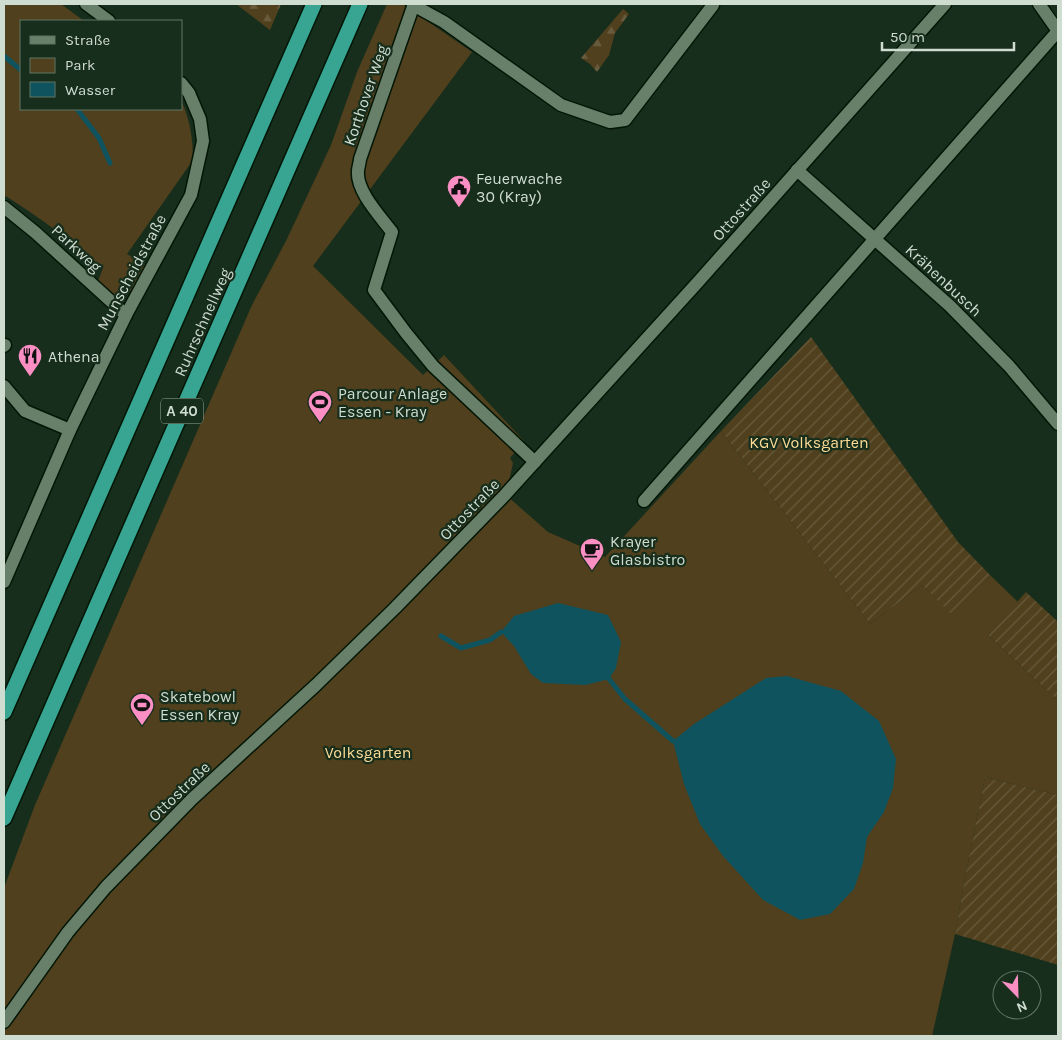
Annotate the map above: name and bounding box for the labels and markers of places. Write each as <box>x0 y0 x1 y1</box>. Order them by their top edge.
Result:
place label: Feuerwache 30 (Kray) <box>476 169 562 206</box>
public building icon: Feuerwache 30 (Kray) <box>446 174 472 208</box>
restaurant icon: Athena <box>17 343 43 377</box>
place label: Athena <box>48 347 100 366</box>
place label: Parcour Anlage Essen - Kray <box>338 384 447 421</box>
sports icon: Parcour Anlage Essen - Kray <box>307 389 333 423</box>
place label: Krayer Glasbistro <box>610 532 685 569</box>
cafe icon: Krayer Glasbistro <box>579 537 605 571</box>
place label: Skatebowl Essen Kray <box>160 687 240 724</box>
sports icon: Skatebowl Essen Kray <box>129 692 155 726</box>

